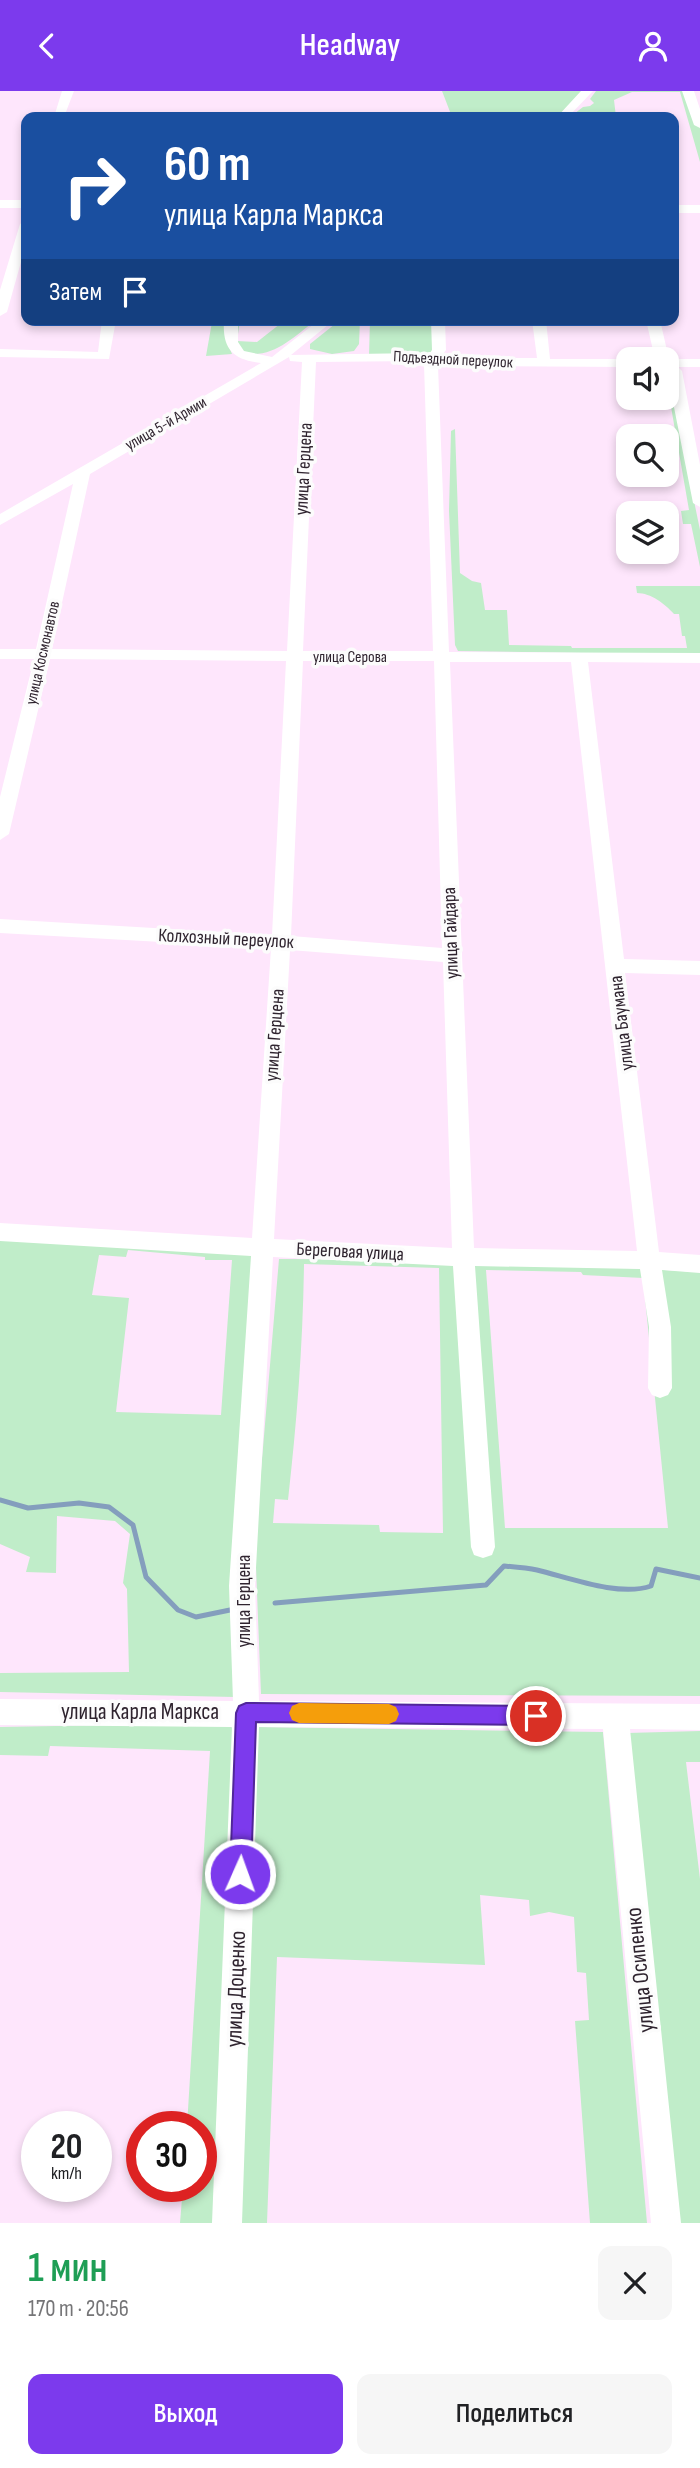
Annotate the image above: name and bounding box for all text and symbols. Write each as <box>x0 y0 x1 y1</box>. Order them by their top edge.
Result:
text: Headway <box>300 26 400 65</box>
icon: back <box>28 27 66 65</box>
icon: person <box>634 27 672 65</box>
text: 60 m <box>164 136 251 195</box>
icon: right <box>49 140 140 231</box>
text: улица Карла Маркса <box>164 196 384 235</box>
icon: arrive <box>116 273 154 311</box>
text: Затем <box>49 277 102 308</box>
street label: Подъездной переулок <box>393 347 514 373</box>
map controls <box>616 347 679 564</box>
button: sound <box>616 347 679 410</box>
street label: улица 5-й Армии <box>122 393 210 455</box>
street label: улица Герцена <box>290 422 318 516</box>
button: search <box>616 424 679 487</box>
button: layers <box>616 501 679 564</box>
street label: улица Космонавтов <box>22 599 64 707</box>
street label: улица Серова <box>313 648 387 667</box>
street label: улица Гайдара <box>438 887 464 979</box>
street label: Колхозный переулок <box>158 924 295 954</box>
street label: улица Баумана <box>605 974 639 1072</box>
street label: улица Герцена <box>260 988 290 1082</box>
street label: Береговая улица <box>296 1238 404 1266</box>
street label: улица Герцена <box>233 1555 256 1647</box>
pin <box>506 1686 566 1746</box>
icon: arrive <box>517 1697 555 1735</box>
street label: улица Карла Маркса <box>61 1698 219 1726</box>
position arrow <box>203 1837 277 1911</box>
street label: улица Осипенко <box>620 1906 660 2034</box>
street label: улица Доценко <box>220 1930 252 2048</box>
speed limit sign: 30 <box>126 2111 217 2202</box>
text: 20 <box>51 2126 83 2169</box>
text: km/h <box>51 2163 82 2184</box>
text: 1 мин <box>28 2243 108 2294</box>
button: close <box>598 2246 672 2320</box>
text: 170 m · 20:56 <box>28 2295 129 2323</box>
button: Выход <box>28 2374 343 2454</box>
button: Поделиться <box>357 2374 672 2454</box>

